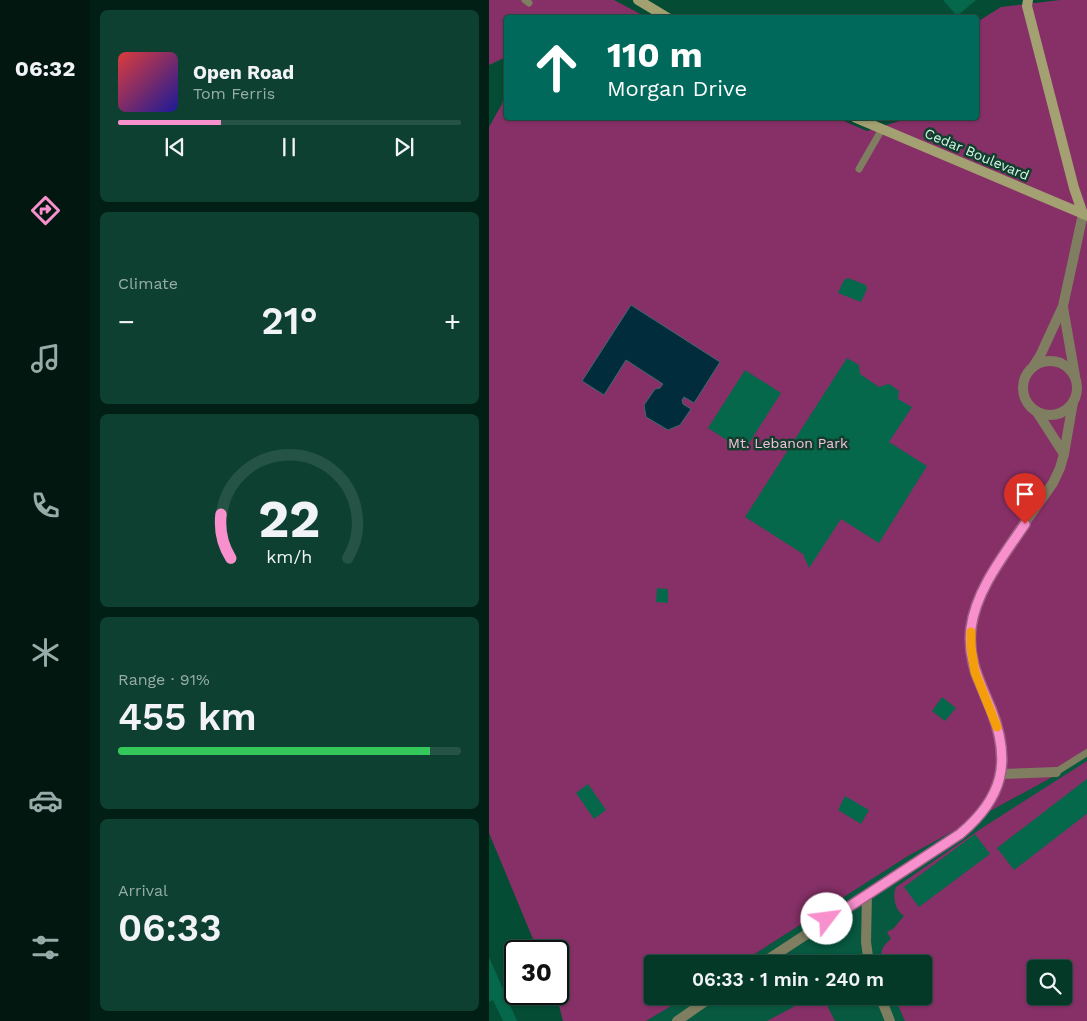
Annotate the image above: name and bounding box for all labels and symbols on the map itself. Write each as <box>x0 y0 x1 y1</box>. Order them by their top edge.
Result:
street label: Cedar Boulevard <box>922 125 1032 183</box>
park label: Mt. Lebanon Park <box>728 435 848 451</box>
pin <box>1004 473 1046 524</box>
position arrow <box>800 892 852 944</box>
speed limit sign: 30 <box>504 940 569 1005</box>

